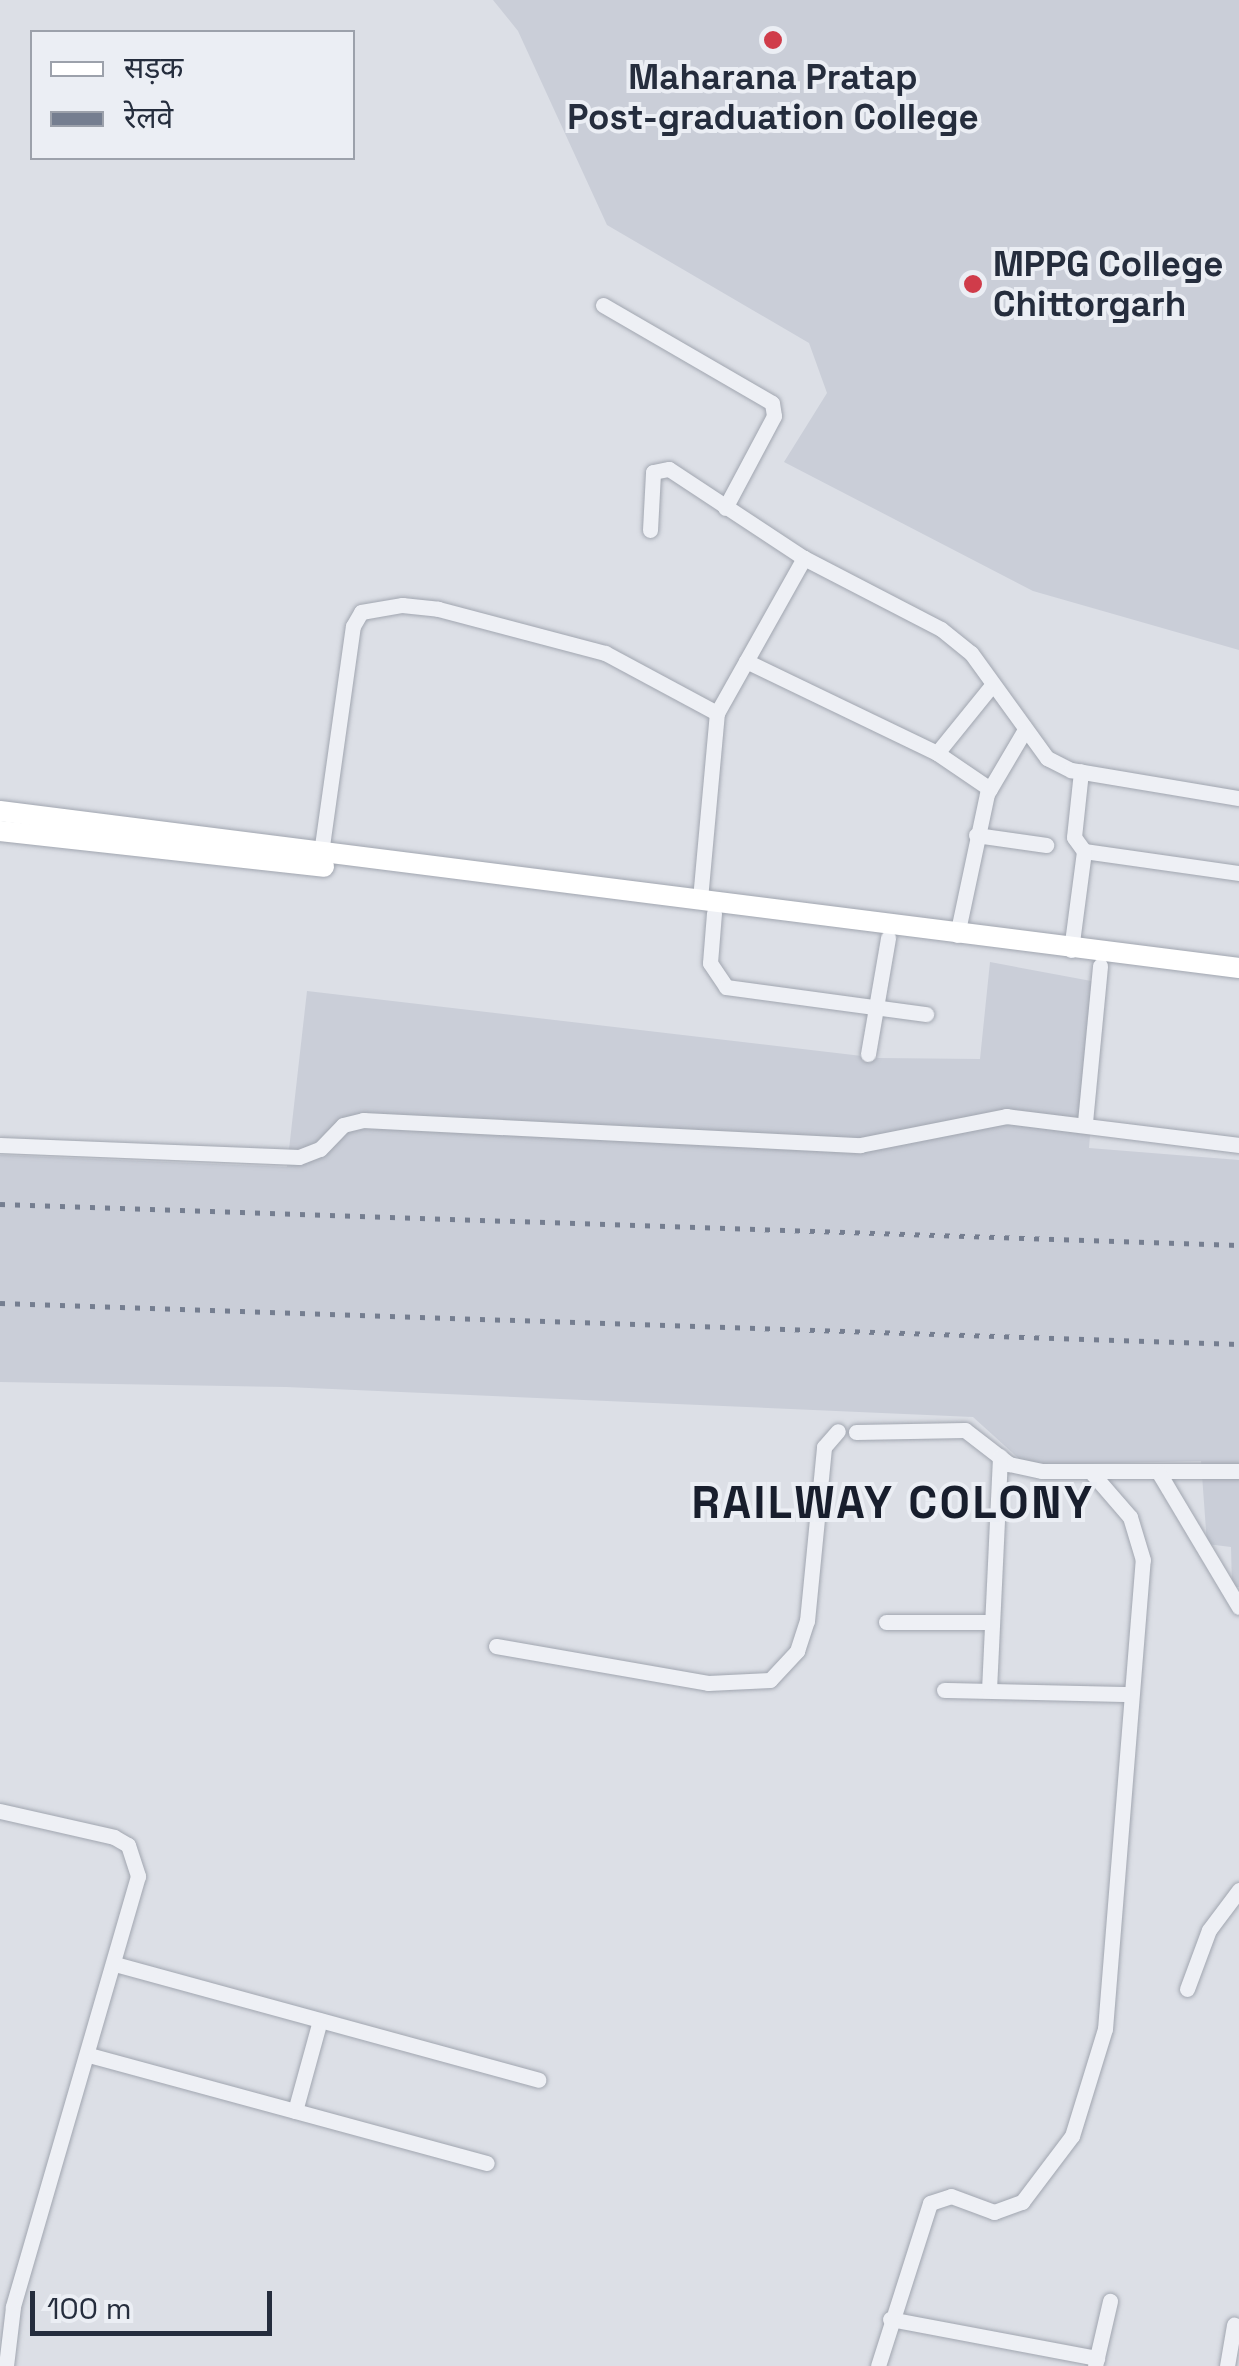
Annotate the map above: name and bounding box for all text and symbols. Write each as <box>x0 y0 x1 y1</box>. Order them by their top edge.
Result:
marker: Maharana Pratap Post-graduation College <box>762 29 784 51</box>
legend <box>30 30 355 160</box>
text: सड़क <box>124 48 183 87</box>
place label: Maharana Pratap Post-graduation College <box>567 56 979 138</box>
text: रेलवे <box>124 98 173 137</box>
place label: MPPG College Chittorgarh <box>993 243 1224 325</box>
marker: MPPG College Chittorgarh <box>962 273 984 295</box>
district label: RAILWAY COLONY <box>691 1476 1095 1530</box>
scale bar <box>35 2271 278 2333</box>
text: 100 m <box>47 2289 132 2328</box>

